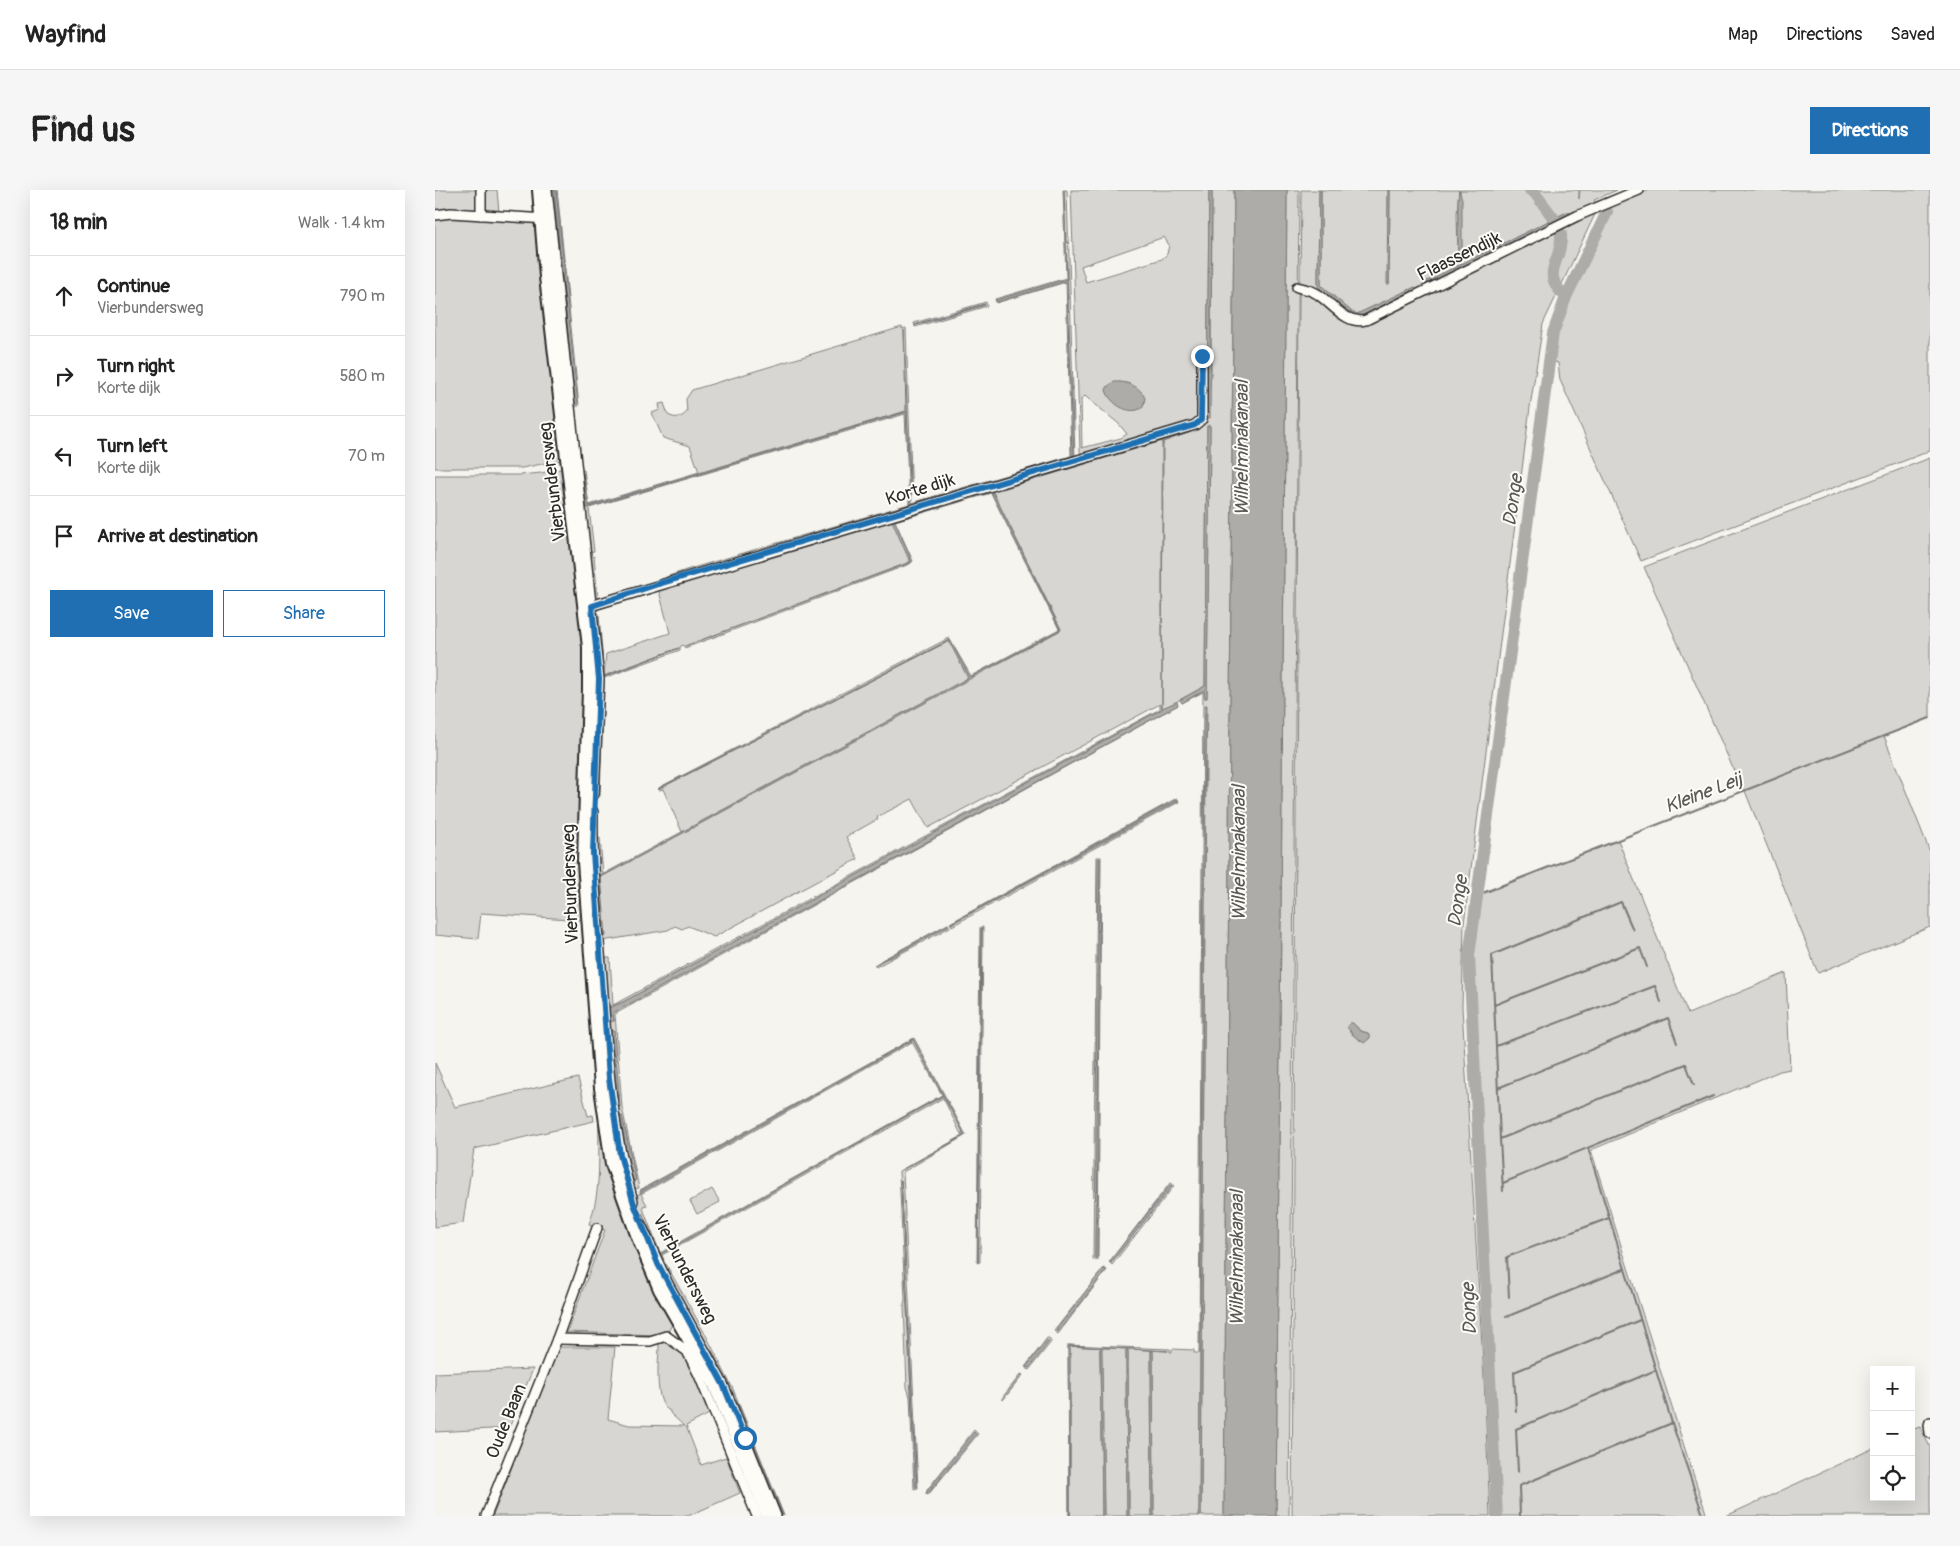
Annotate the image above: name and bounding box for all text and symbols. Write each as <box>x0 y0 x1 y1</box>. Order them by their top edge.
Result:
text: Wayfind <box>25 20 106 49</box>
text: Map <box>1728 23 1758 46</box>
text: Directions <box>1786 23 1862 46</box>
text: Saved <box>1890 23 1935 46</box>
button: Directions <box>1810 107 1930 154</box>
text: Find us <box>30 108 135 152</box>
text: 18 min <box>50 209 107 236</box>
text: Walk · 1.4 km <box>298 213 385 233</box>
street label: Flaassendijk <box>1413 226 1506 287</box>
text: Continue <box>97 274 170 298</box>
icon: ahead <box>50 282 78 310</box>
text: 790 m <box>340 286 385 306</box>
text: Vierbundersweg <box>97 298 203 318</box>
route end <box>1191 345 1214 368</box>
text: Turn right <box>97 354 175 378</box>
icon: right <box>50 362 78 390</box>
text: 580 m <box>340 366 385 386</box>
text: Korte dijk <box>97 378 160 398</box>
water label: Wilhelminakanaal <box>1230 378 1254 516</box>
street label: Vierbundersweg <box>534 421 571 543</box>
text: Turn left <box>97 434 167 458</box>
icon: left <box>50 442 78 470</box>
text: 70 m <box>348 446 385 466</box>
text: Korte dijk <box>97 458 160 478</box>
street label: Korte dijk <box>883 468 958 511</box>
water label: Donge <box>1498 471 1529 527</box>
icon: arrive <box>50 522 78 550</box>
text: Arrive at destination <box>97 524 258 548</box>
button: Save <box>50 590 213 637</box>
button: Share <box>223 590 385 637</box>
water label: Kleine Leij <box>1661 766 1748 819</box>
water label: Wilhelminakanaal <box>1227 783 1251 921</box>
street label: Vierbundersweg <box>557 824 584 944</box>
water label: Donge <box>1443 872 1474 928</box>
water label: Wilhelminakanaal <box>1225 1188 1249 1326</box>
street label: Vierbundersweg <box>647 1211 722 1328</box>
water label: Donge <box>1456 1281 1482 1335</box>
map controls <box>1870 1366 1915 1501</box>
button: + <box>1870 1366 1915 1411</box>
street label: Oude Baan <box>481 1380 532 1462</box>
button: − <box>1870 1411 1915 1456</box>
route start <box>734 1427 757 1450</box>
button: locate <box>1870 1456 1915 1501</box>

